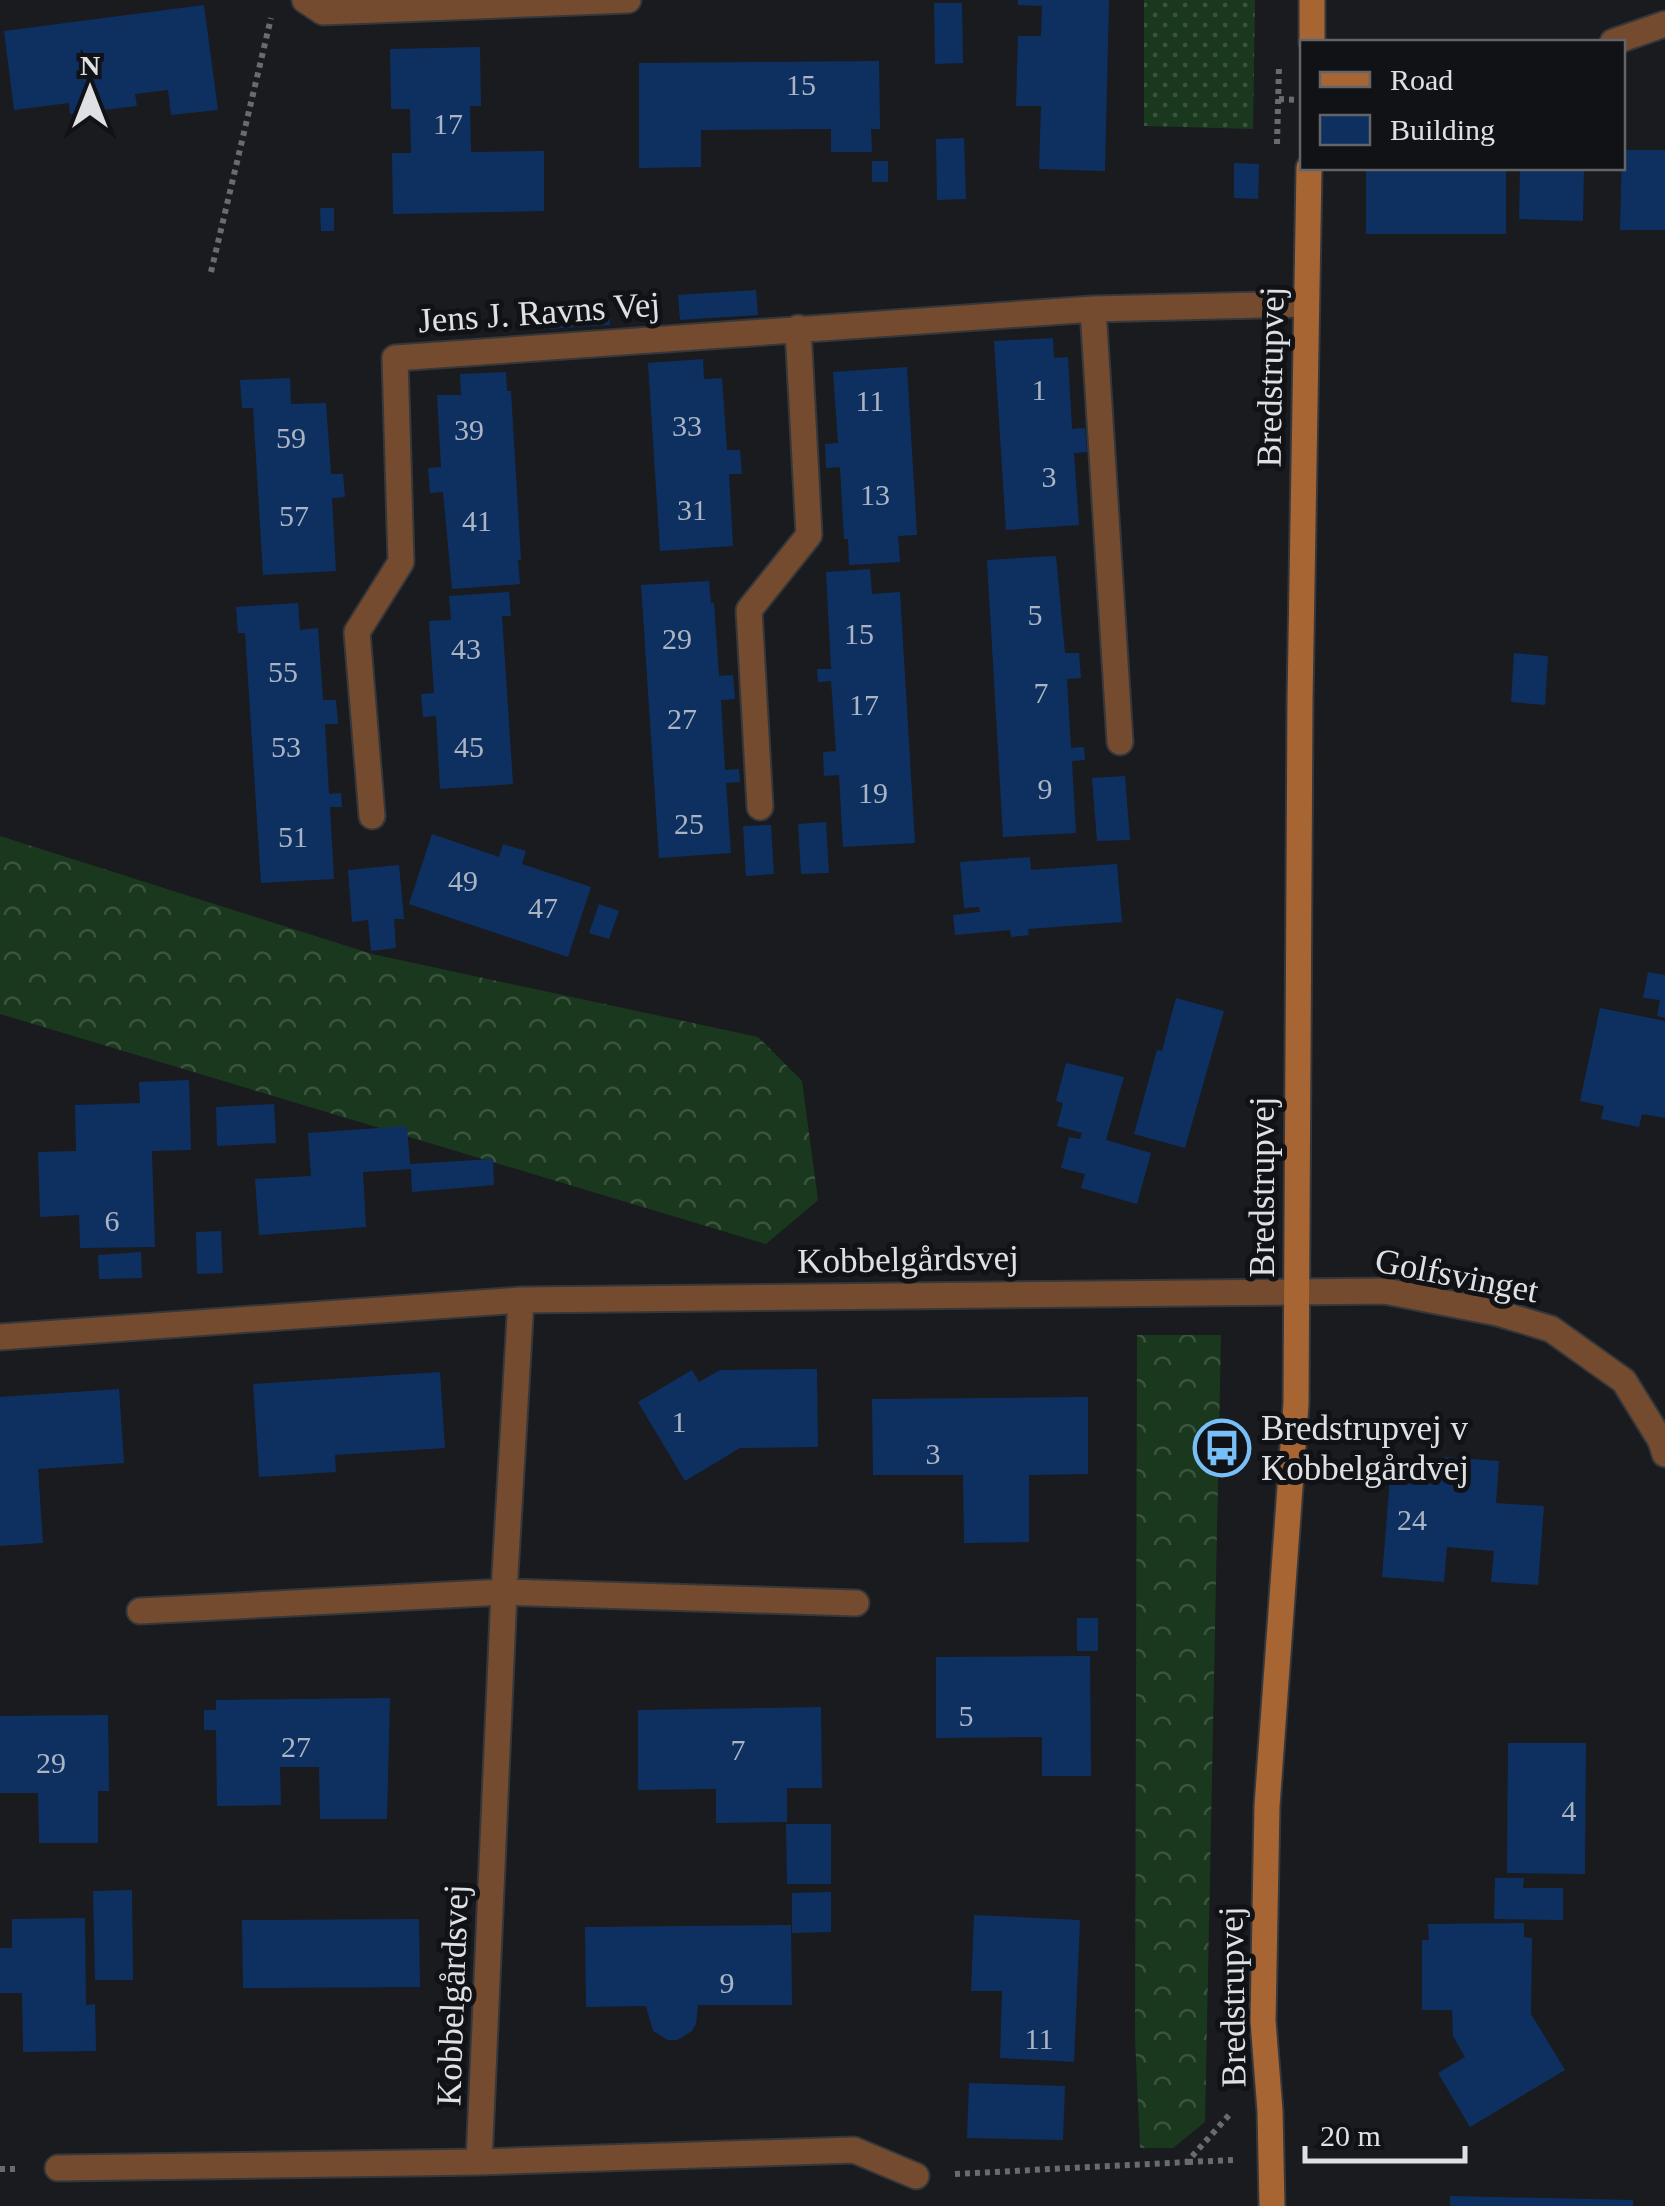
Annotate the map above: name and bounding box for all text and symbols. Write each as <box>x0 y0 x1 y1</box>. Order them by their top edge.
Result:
north arrow <box>40 40 140 140</box>
legend <box>1300 40 1625 170</box>
text: N <box>80 50 100 81</box>
text: Road <box>1390 63 1453 96</box>
house number: 15 <box>786 68 816 101</box>
house number: 17 <box>433 107 463 140</box>
text: Building <box>1390 113 1495 146</box>
street label: Jens J. Ravns Vej <box>417 285 661 340</box>
street label: Bredstrupvej <box>1249 286 1292 468</box>
house number: 1 <box>1032 373 1047 406</box>
house number: 11 <box>856 384 884 417</box>
house number: 33 <box>672 409 702 442</box>
house number: 39 <box>454 413 484 446</box>
house number: 59 <box>276 421 306 454</box>
house number: 3 <box>1042 460 1057 493</box>
house number: 13 <box>860 478 890 511</box>
house number: 31 <box>677 493 707 526</box>
house number: 57 <box>279 499 309 532</box>
house number: 41 <box>462 504 492 537</box>
house number: 5 <box>1028 598 1043 631</box>
house number: 15 <box>844 617 874 650</box>
house number: 29 <box>662 622 692 655</box>
house number: 43 <box>451 632 481 665</box>
house number: 55 <box>268 655 298 688</box>
house number: 7 <box>1034 676 1049 709</box>
house number: 17 <box>849 688 879 721</box>
house number: 27 <box>667 702 697 735</box>
house number: 53 <box>271 730 301 763</box>
house number: 45 <box>454 730 484 763</box>
house number: 9 <box>1038 772 1053 805</box>
house number: 19 <box>858 776 888 809</box>
house number: 25 <box>674 807 704 840</box>
house number: 51 <box>278 820 308 853</box>
house number: 49 <box>448 864 478 897</box>
house number: 47 <box>528 891 558 924</box>
street label: Bredstrupvej <box>1243 1097 1282 1277</box>
house number: 6 <box>105 1204 120 1237</box>
street label: Kobbelgårdsvej <box>797 1238 1019 1281</box>
street label: Golfsvinget <box>1372 1241 1542 1310</box>
house number: 1 <box>672 1405 687 1438</box>
place label: Bredstrupvej v Kobbelgårdvej <box>1261 1409 1469 1488</box>
bus stop icon: Bredstrupvej v Kobbelgårdvej <box>1192 1418 1252 1478</box>
house number: 3 <box>926 1437 941 1470</box>
house number: 24 <box>1397 1503 1427 1536</box>
house number: 5 <box>959 1699 974 1732</box>
house number: 27 <box>281 1730 311 1763</box>
house number: 7 <box>731 1733 746 1766</box>
house number: 29 <box>36 1746 66 1779</box>
house number: 4 <box>1562 1794 1577 1827</box>
street label: Kobbelgårdsvej <box>429 1884 476 2106</box>
street label: Bredstrupvej <box>1211 1906 1254 2088</box>
house number: 9 <box>720 1966 735 1999</box>
house number: 11 <box>1025 2022 1053 2055</box>
scale bar <box>1305 2101 1465 2163</box>
text: 20 m <box>1320 2119 1381 2152</box>

